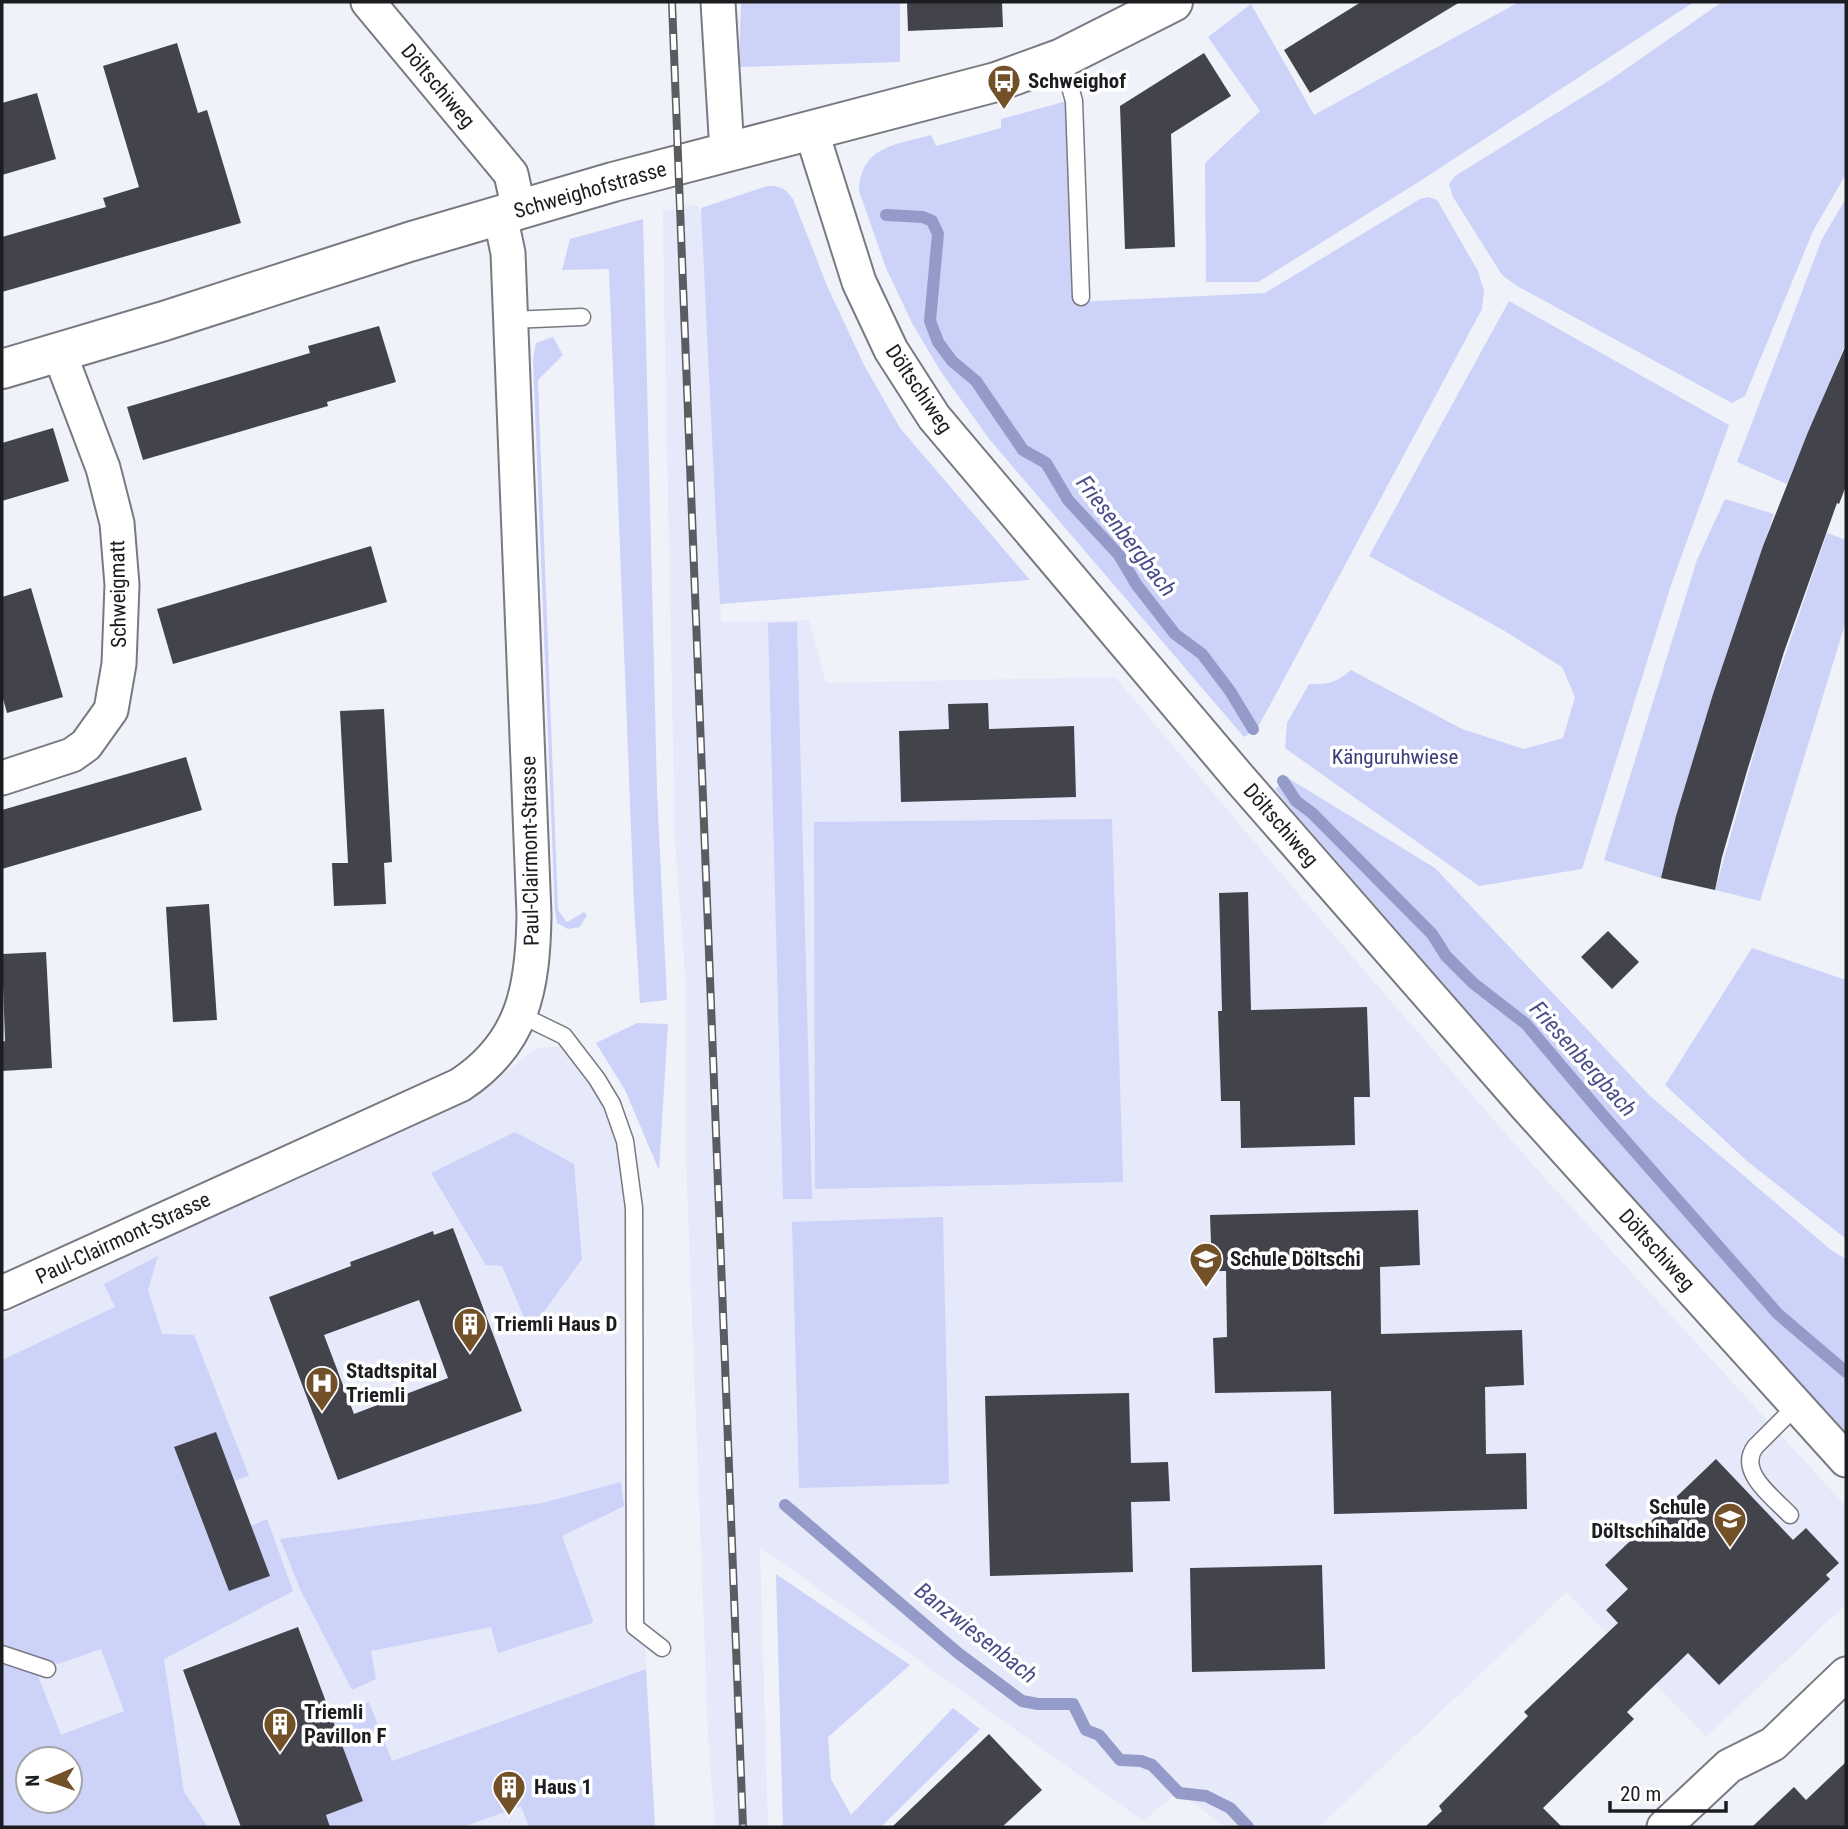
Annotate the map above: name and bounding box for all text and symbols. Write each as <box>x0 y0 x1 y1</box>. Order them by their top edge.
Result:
street label: Döltschiweg <box>396 39 480 133</box>
bus stop icon: Schweighof <box>985 62 1023 111</box>
place label: Schweighof <box>1028 69 1126 93</box>
street label: Schweighofstrasse <box>511 157 669 223</box>
street label: Döltschiweg <box>881 340 957 438</box>
water label: Friesenbergbach <box>1070 470 1182 602</box>
street label: Schweigmatt <box>105 540 131 648</box>
park label: Känguruhwiese <box>1332 745 1458 769</box>
street label: Paul-Clairmont-Strasse <box>516 756 544 946</box>
street label: Döltschiweg <box>1239 779 1323 871</box>
water label: Friesenbergbach <box>1524 996 1642 1122</box>
street label: Paul-Clairmont-Strasse <box>32 1187 214 1289</box>
street label: Döltschiweg <box>1614 1204 1700 1296</box>
school or university icon: Schule Döltschi <box>1187 1240 1225 1289</box>
place label: Schule Döltschi <box>1230 1247 1361 1271</box>
building icon: Triemli Haus D <box>451 1305 489 1354</box>
place label: Triemli Haus D <box>494 1312 617 1336</box>
place label: Stadtspital Triemli <box>346 1359 437 1407</box>
hospital icon: Stadtspital Triemli <box>303 1364 341 1413</box>
place label: Schule Döltschihalde <box>1591 1495 1706 1543</box>
school or university icon: Schule Döltschihalde <box>1711 1500 1749 1549</box>
water label: Banzwiesenbach <box>909 1577 1043 1689</box>
place label: Triemli Pavillon F <box>304 1700 386 1748</box>
building icon: Triemli Pavillon F <box>261 1705 299 1754</box>
north arrow <box>14 1745 84 1815</box>
building icon: Haus 1 <box>490 1768 528 1817</box>
scale bar <box>1610 1770 1726 1814</box>
text: N <box>21 1774 44 1787</box>
place label: Haus 1 <box>534 1775 592 1799</box>
text: 20 m <box>1620 1782 1661 1806</box>

